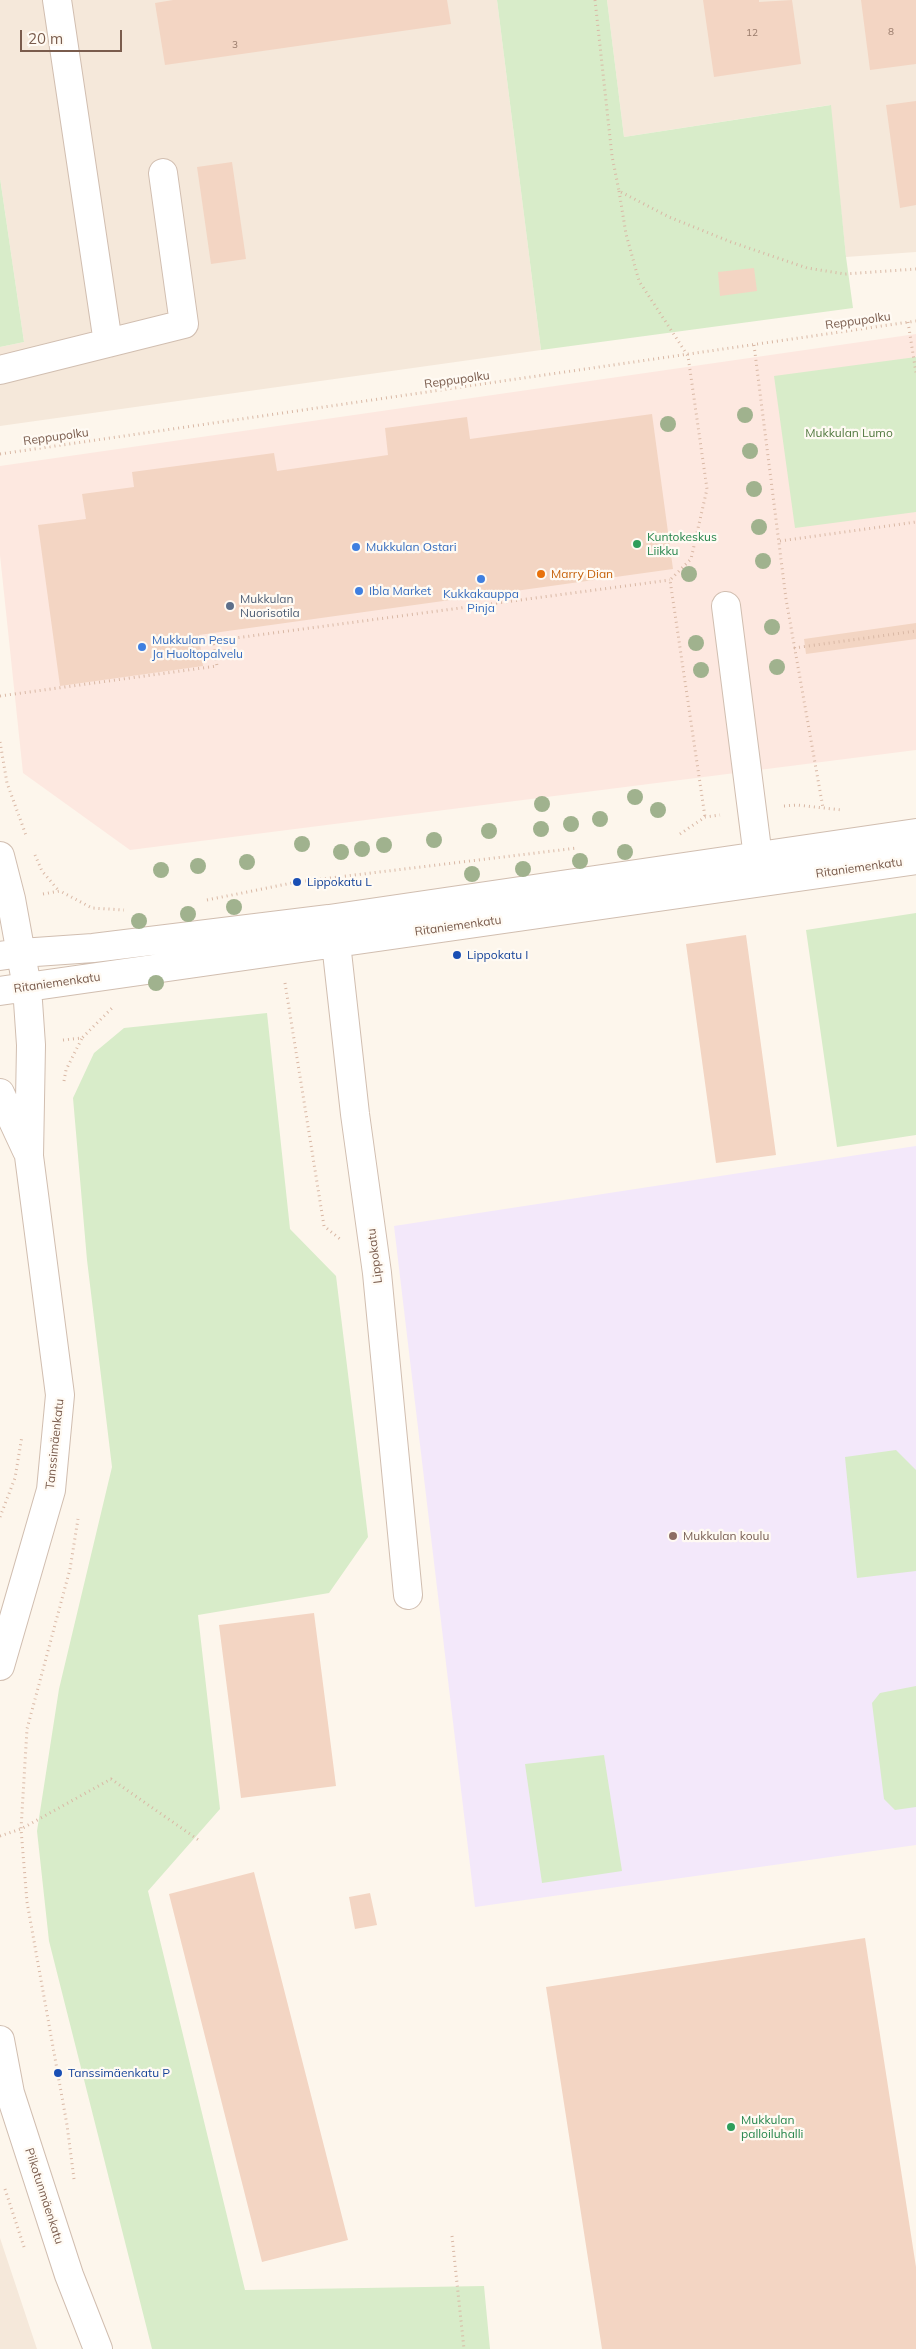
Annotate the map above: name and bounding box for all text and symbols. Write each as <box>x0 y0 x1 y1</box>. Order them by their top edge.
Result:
scale bar <box>22 20 125 52</box>
house number: 8 <box>888 26 894 38</box>
house number: 12 <box>746 27 758 39</box>
text: 20 m <box>28 29 63 48</box>
house number: 3 <box>232 39 238 51</box>
street label: Reppupolku <box>824 309 892 333</box>
street label: Reppupolku <box>423 368 491 392</box>
street label: Reppupolku <box>22 425 90 449</box>
park label: Mukkulan Lumo <box>805 426 893 440</box>
place label: Kuntokeskus Liikku <box>647 530 717 558</box>
marker: Kuntokeskus Liikku <box>631 538 643 550</box>
place label: Mukkulan Ostari <box>366 540 456 554</box>
marker: Mukkulan Ostari <box>350 541 362 553</box>
place label: Marry Dian <box>551 567 613 581</box>
marker: Marry Dian <box>535 568 547 580</box>
marker: Kukkakauppa Pinja <box>475 573 487 585</box>
place label: Ibla Market <box>369 584 431 598</box>
marker: Ibla Market <box>353 585 365 597</box>
place label: Kukkakauppa Pinja <box>443 587 519 615</box>
place label: Mukkulan Nuorisotila <box>240 592 300 620</box>
marker: Mukkulan Nuorisotila <box>224 600 236 612</box>
place label: Mukkulan Pesu Ja Huoltopalvelu <box>152 633 243 661</box>
marker: Mukkulan Pesu Ja Huoltopalvelu <box>136 641 148 653</box>
street label: Ritaniemenkatu <box>815 855 903 881</box>
place label: Lippokatu L <box>307 875 372 889</box>
marker: Lippokatu L <box>291 876 303 888</box>
street label: Ritaniemenkatu <box>414 913 502 939</box>
place label: Lippokatu I <box>467 948 528 962</box>
marker: Lippokatu I <box>451 949 463 961</box>
street label: Ritaniemenkatu <box>13 970 101 996</box>
street label: Lippokatu <box>364 1228 386 1284</box>
street label: Tanssimäenkatu <box>43 1398 67 1490</box>
place label: Mukkulan koulu <box>683 1529 769 1543</box>
marker: Mukkulan koulu <box>667 1530 679 1542</box>
place label: Tanssimäenkatu P <box>68 2066 170 2080</box>
marker: Tanssimäenkatu P <box>52 2067 64 2079</box>
place label: Mukkulan palloiluhalli <box>741 2113 803 2141</box>
marker: Mukkulan palloiluhalli <box>725 2121 737 2133</box>
street label: Pilkotunmäenkatu <box>22 2146 66 2246</box>

